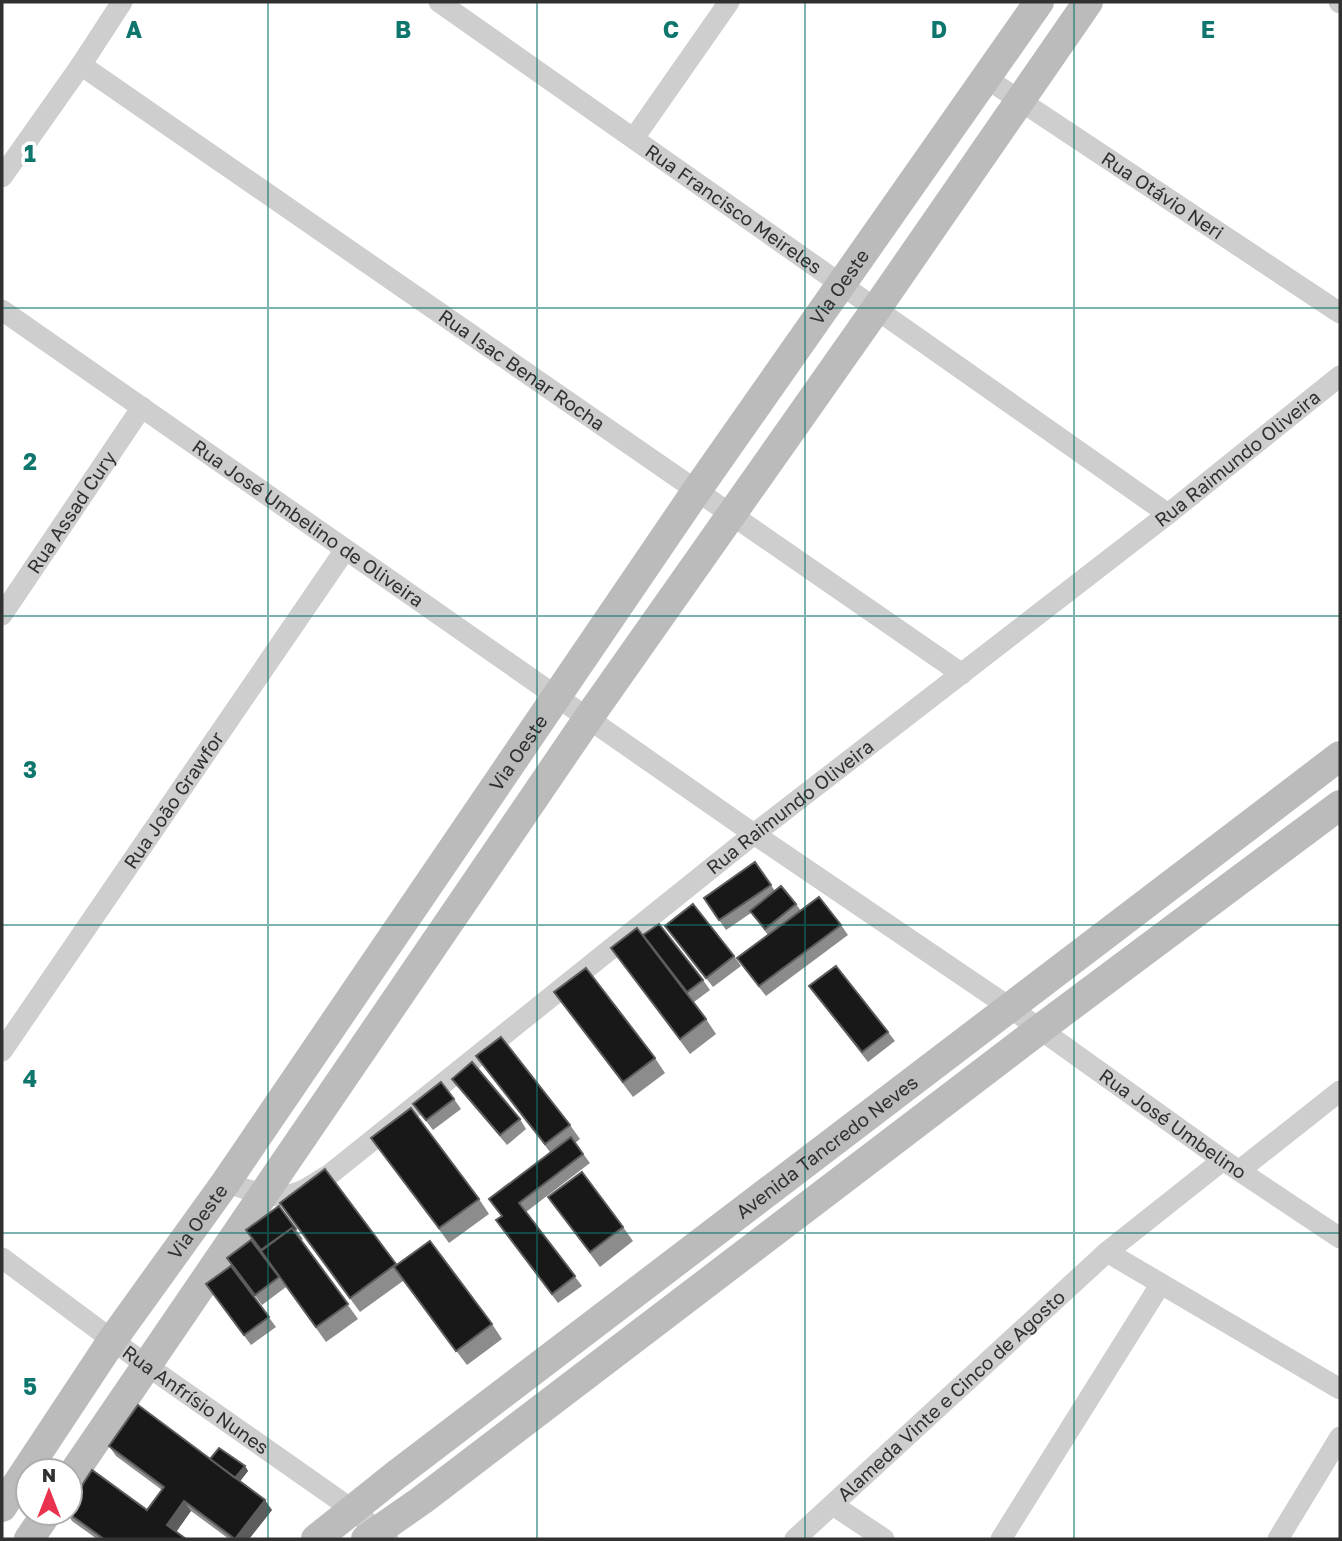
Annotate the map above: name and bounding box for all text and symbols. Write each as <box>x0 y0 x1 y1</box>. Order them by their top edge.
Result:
text: A <box>126 15 143 43</box>
text: B <box>395 15 411 43</box>
text: C <box>663 15 679 43</box>
text: D <box>931 15 947 43</box>
text: E <box>1201 15 1215 43</box>
text: 1 <box>24 139 36 167</box>
street label: Rua Francisco Meireles <box>641 139 827 278</box>
street label: Rua Otávio Neri <box>1098 146 1228 244</box>
street label: Via Oeste <box>805 244 873 329</box>
street label: Rua Isac Benar Rocha <box>435 304 610 435</box>
street label: Rua Raimundo Oliveira <box>1150 385 1324 531</box>
street label: Rua José Umbelino de Oliveira <box>188 434 429 611</box>
street label: Rua Assad Cury <box>21 446 120 577</box>
text: 2 <box>23 447 37 475</box>
street label: Via Oeste <box>484 710 552 795</box>
street label: Rua João Grawfor <box>118 726 229 873</box>
street label: Rua Raimundo Oliveira <box>701 734 878 879</box>
text: 3 <box>23 755 37 783</box>
street label: Rua José Umbelino <box>1095 1063 1251 1183</box>
text: 4 <box>23 1064 37 1092</box>
street label: Avenida Tancredo Neves <box>731 1070 922 1223</box>
street label: Via Oeste <box>162 1179 232 1263</box>
street label: Alameda Vinte e Cinco de Agosto <box>832 1285 1069 1506</box>
street label: Rua Anfrísio Nunes <box>118 1340 274 1459</box>
text: 5 <box>23 1372 37 1400</box>
north arrow <box>14 1457 84 1527</box>
text: N <box>42 1463 56 1486</box>

